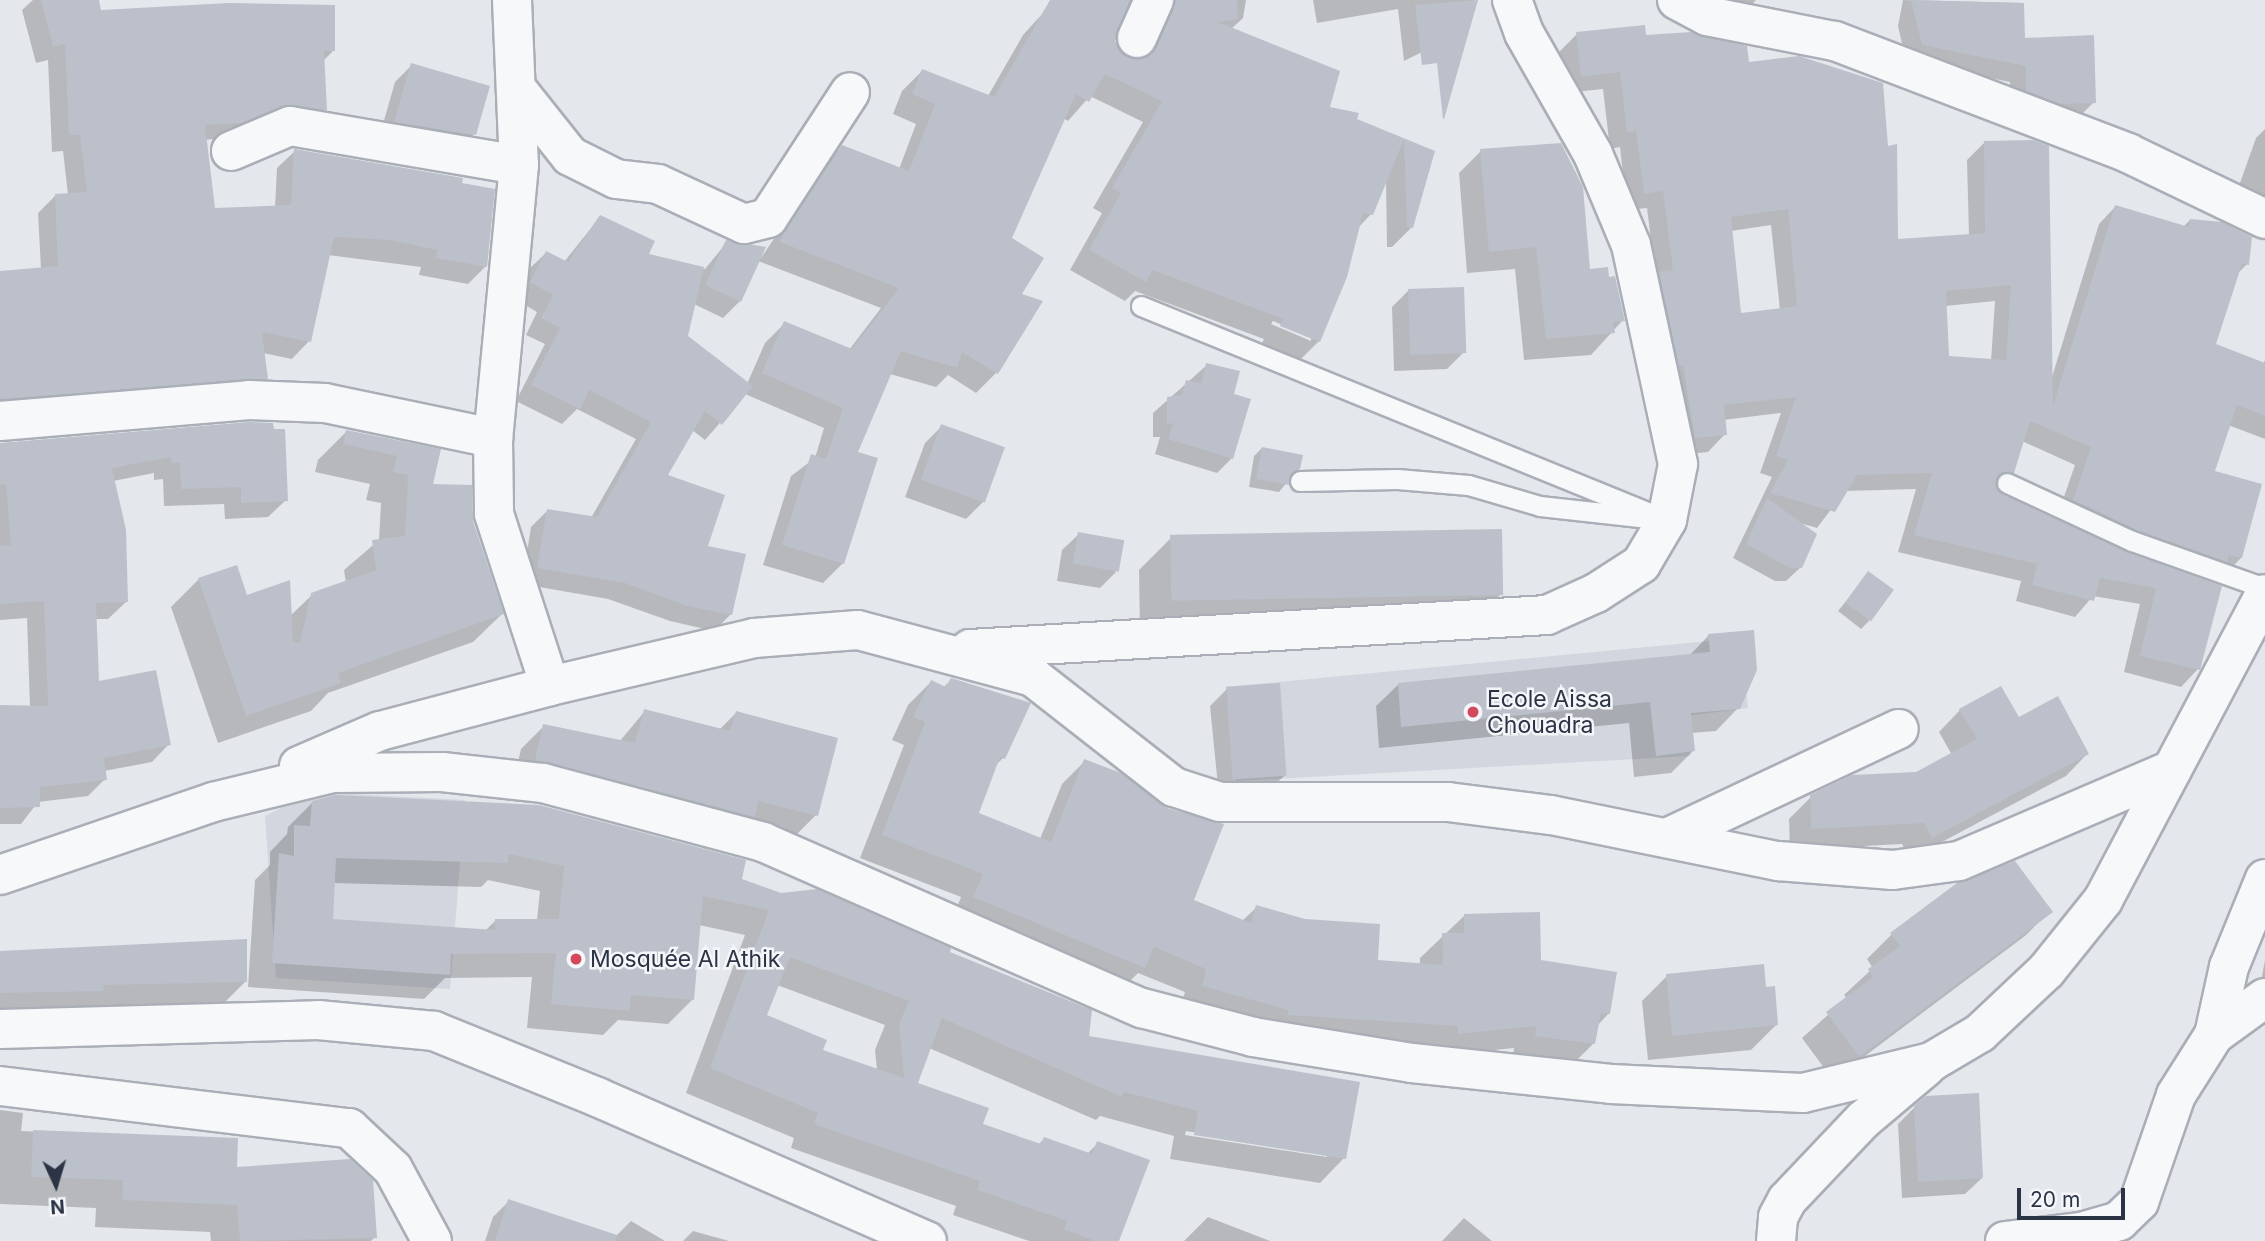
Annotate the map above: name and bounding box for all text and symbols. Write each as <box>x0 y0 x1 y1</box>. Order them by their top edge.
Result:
place label: Ecole Aissa Chouadra <box>1487 685 1612 739</box>
marker: Ecole Aissa Chouadra <box>1465 704 1481 720</box>
place label: Mosquée Al Athik <box>590 945 780 973</box>
marker: Mosquée Al Athik <box>568 951 584 967</box>
north arrow <box>21 1150 91 1220</box>
scale bar <box>2020 1174 2128 1218</box>
text: 20 m <box>2030 1187 2080 1212</box>
text: N <box>49 1194 66 1218</box>

